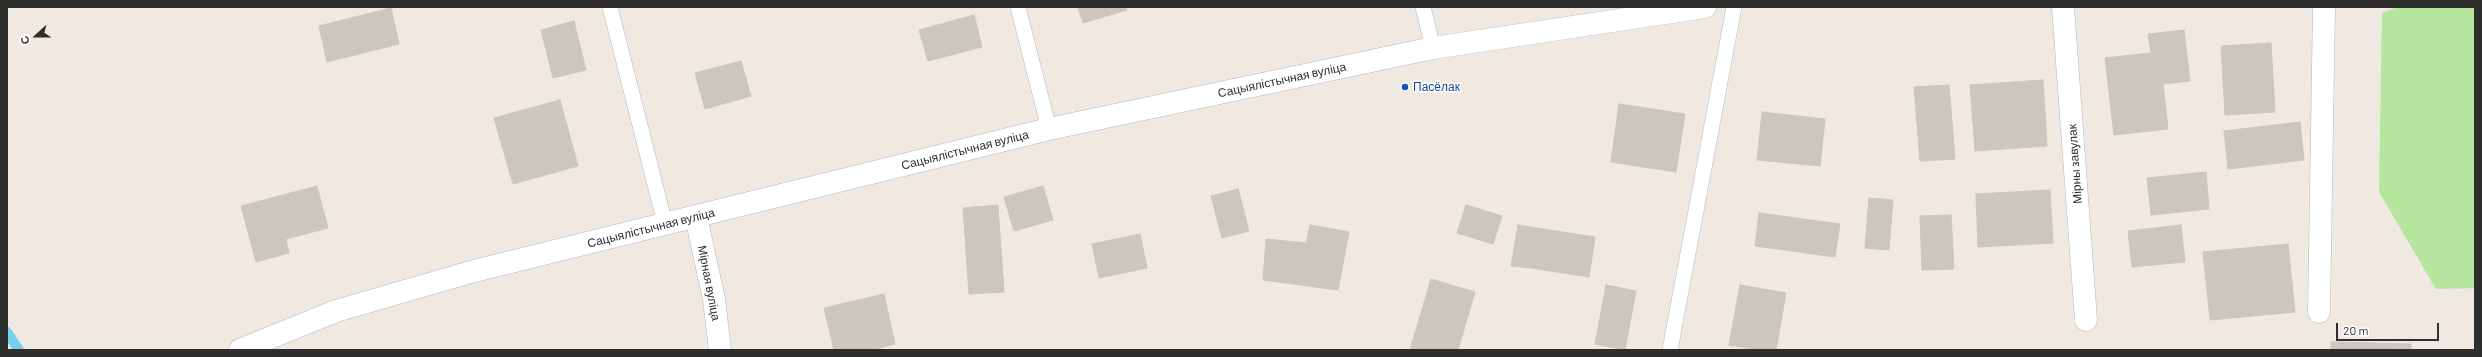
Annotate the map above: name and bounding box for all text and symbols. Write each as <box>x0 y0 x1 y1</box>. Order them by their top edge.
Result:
north arrow <box>16 16 56 56</box>
text: С <box>17 34 32 47</box>
street label: Сацыялістычная вуліца <box>1217 59 1347 101</box>
place label: Пасёлак <box>1413 80 1460 94</box>
marker: Пасёлак <box>1400 82 1410 92</box>
street label: Мірны завулак <box>2065 124 2085 204</box>
street label: Сацыялістычная вуліца <box>900 127 1030 173</box>
street label: Сацыялістычная вуліца <box>586 205 716 251</box>
street label: Мірная вуліца <box>695 244 723 322</box>
scale bar <box>2338 315 2441 341</box>
text: 20 m <box>2343 323 2369 337</box>

